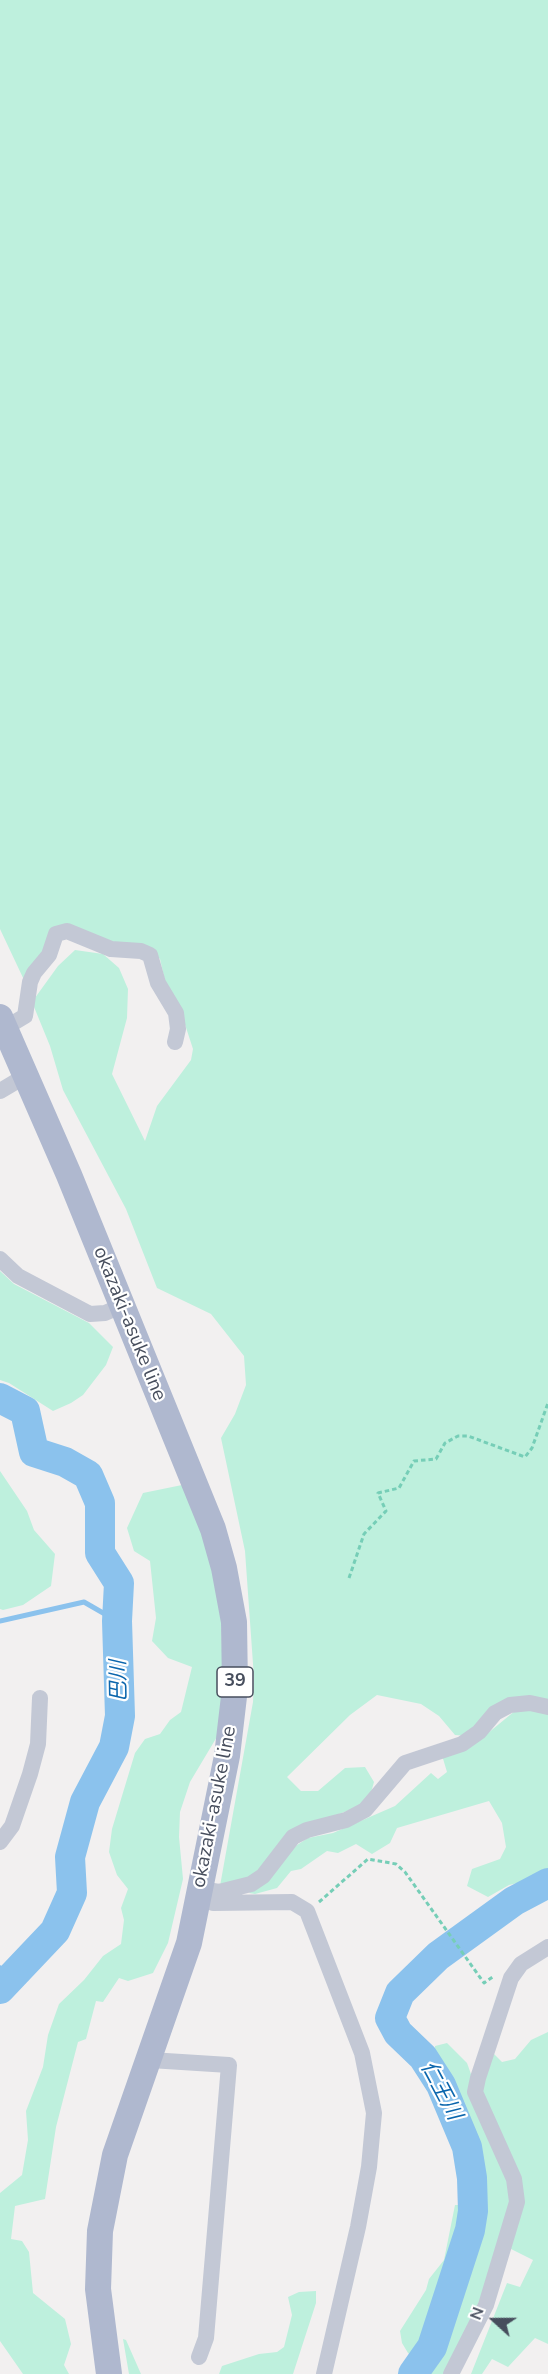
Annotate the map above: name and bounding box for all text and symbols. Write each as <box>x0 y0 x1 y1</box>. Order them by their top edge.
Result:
street label: okazaki-asuke line <box>87 1243 171 1405</box>
water label: 巴川 <box>107 1660 133 1702</box>
road number: 39 <box>217 1667 253 1697</box>
street label: okazaki-asuke line <box>188 1724 242 1890</box>
water label: 仁王川 <box>414 2057 466 2125</box>
north arrow <box>464 2290 524 2350</box>
text: N <box>465 2304 490 2323</box>

